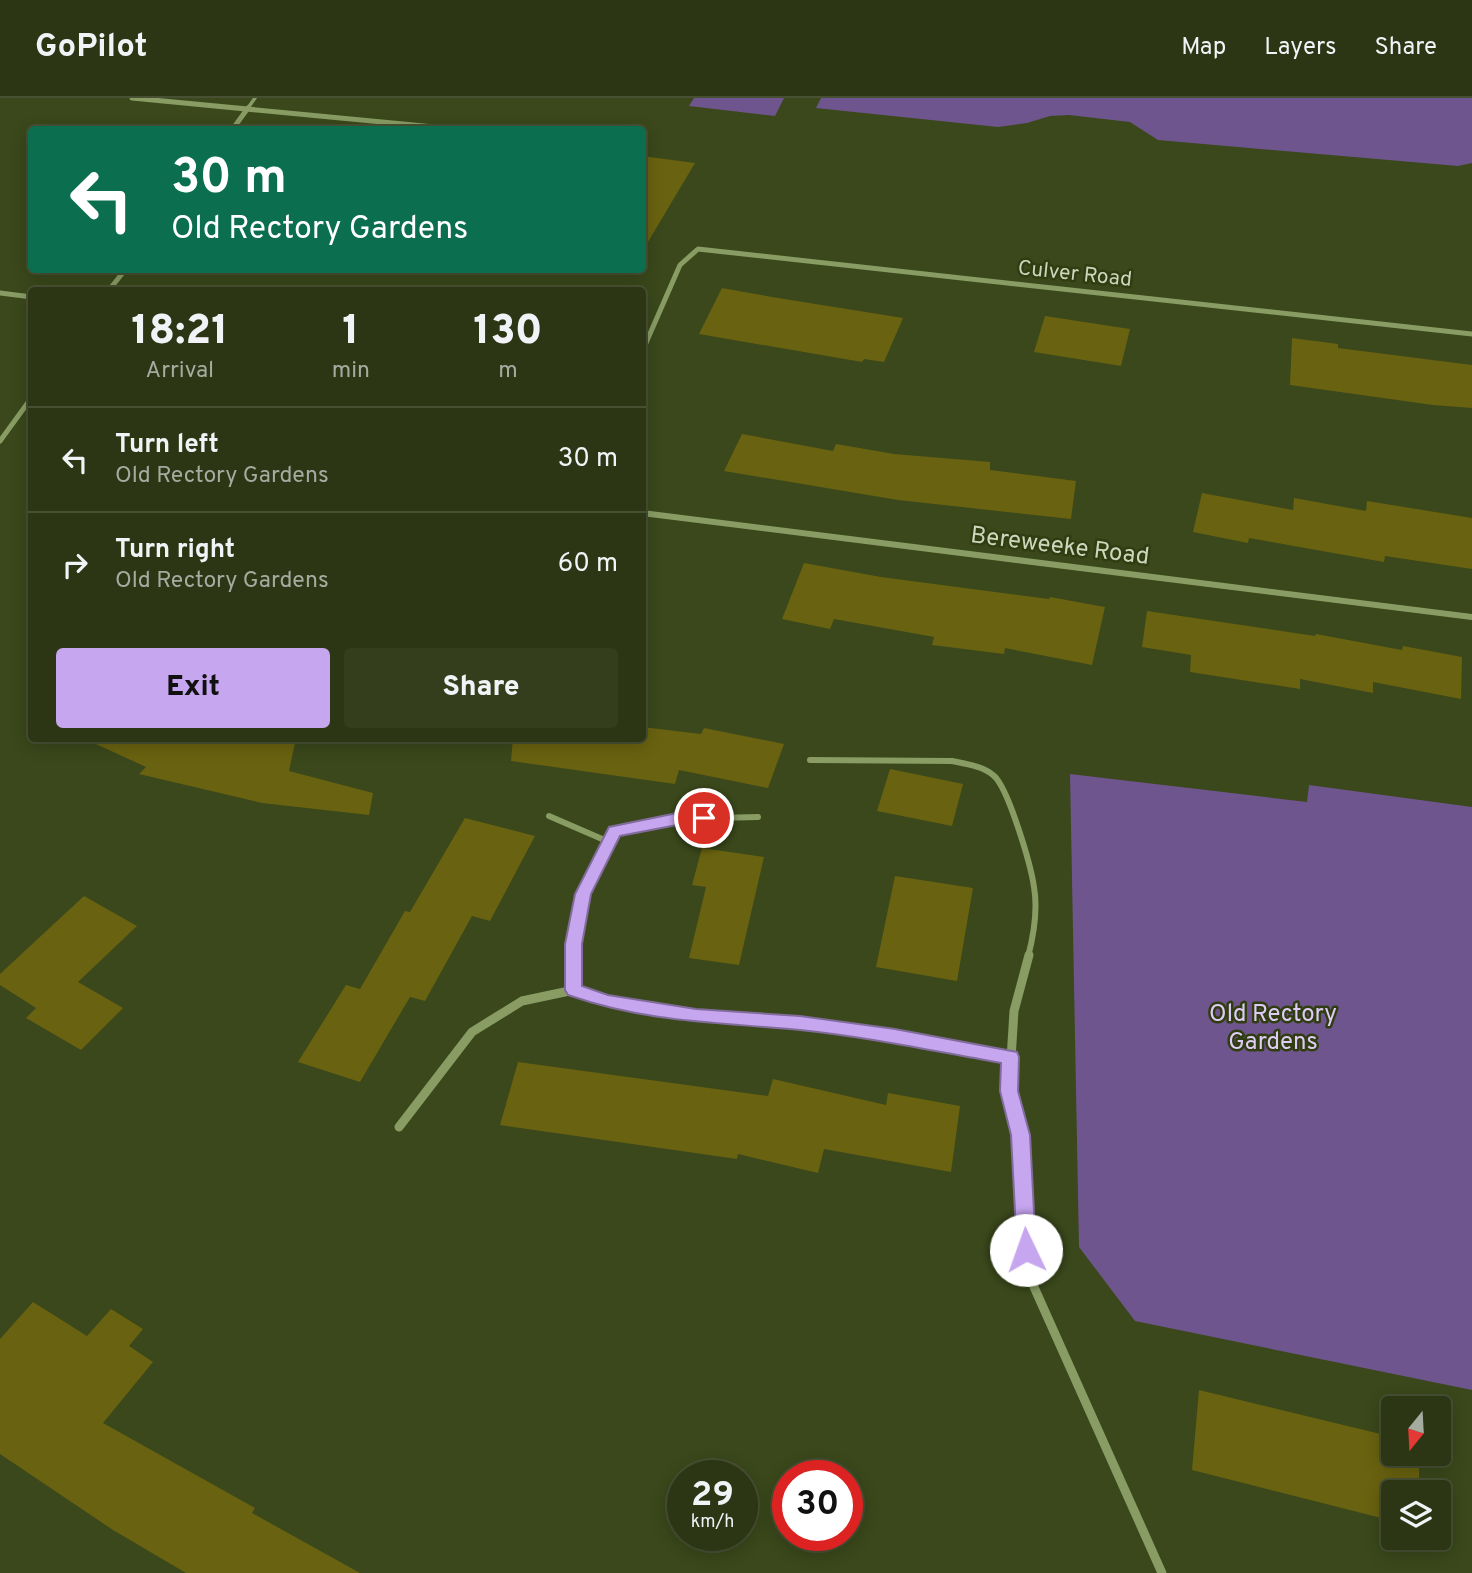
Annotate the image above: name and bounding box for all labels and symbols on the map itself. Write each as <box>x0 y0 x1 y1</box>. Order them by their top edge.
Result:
street label: Culver Road <box>1016 255 1133 294</box>
street label: Bereweeke Road <box>969 521 1151 573</box>
pin <box>674 788 734 848</box>
park label: Old Rectory Gardens <box>1209 1000 1337 1058</box>
position arrow <box>989 1213 1063 1287</box>
north arrow <box>1381 1396 1451 1466</box>
speed limit sign: 30 <box>772 1460 863 1551</box>

